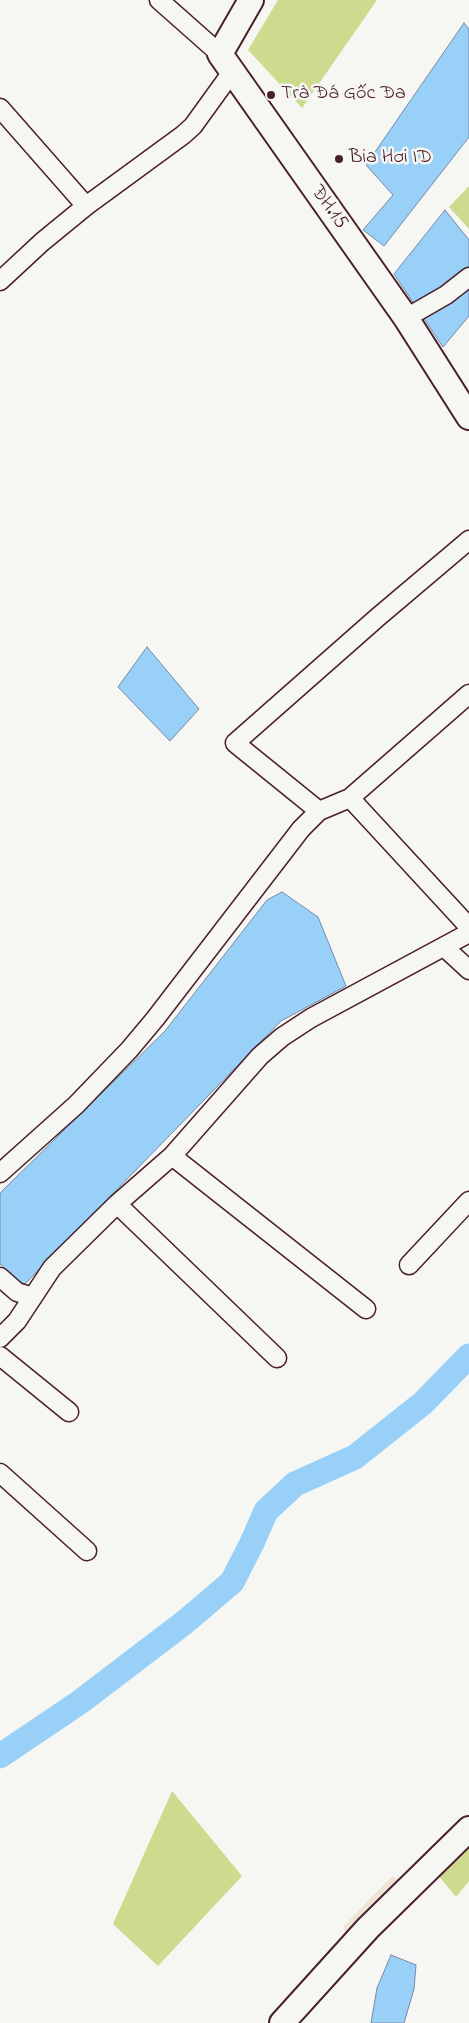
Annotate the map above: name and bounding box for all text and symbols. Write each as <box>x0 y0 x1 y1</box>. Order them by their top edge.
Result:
place label: Trà Đá Gốc Đa <box>281 83 406 107</box>
marker: Trà Đá Gốc Đa <box>265 89 277 101</box>
place label: Bia Hơi ID <box>349 147 432 171</box>
marker: Bia Hơi ID <box>333 153 345 165</box>
street label: ĐH.15 <box>304 181 352 235</box>

